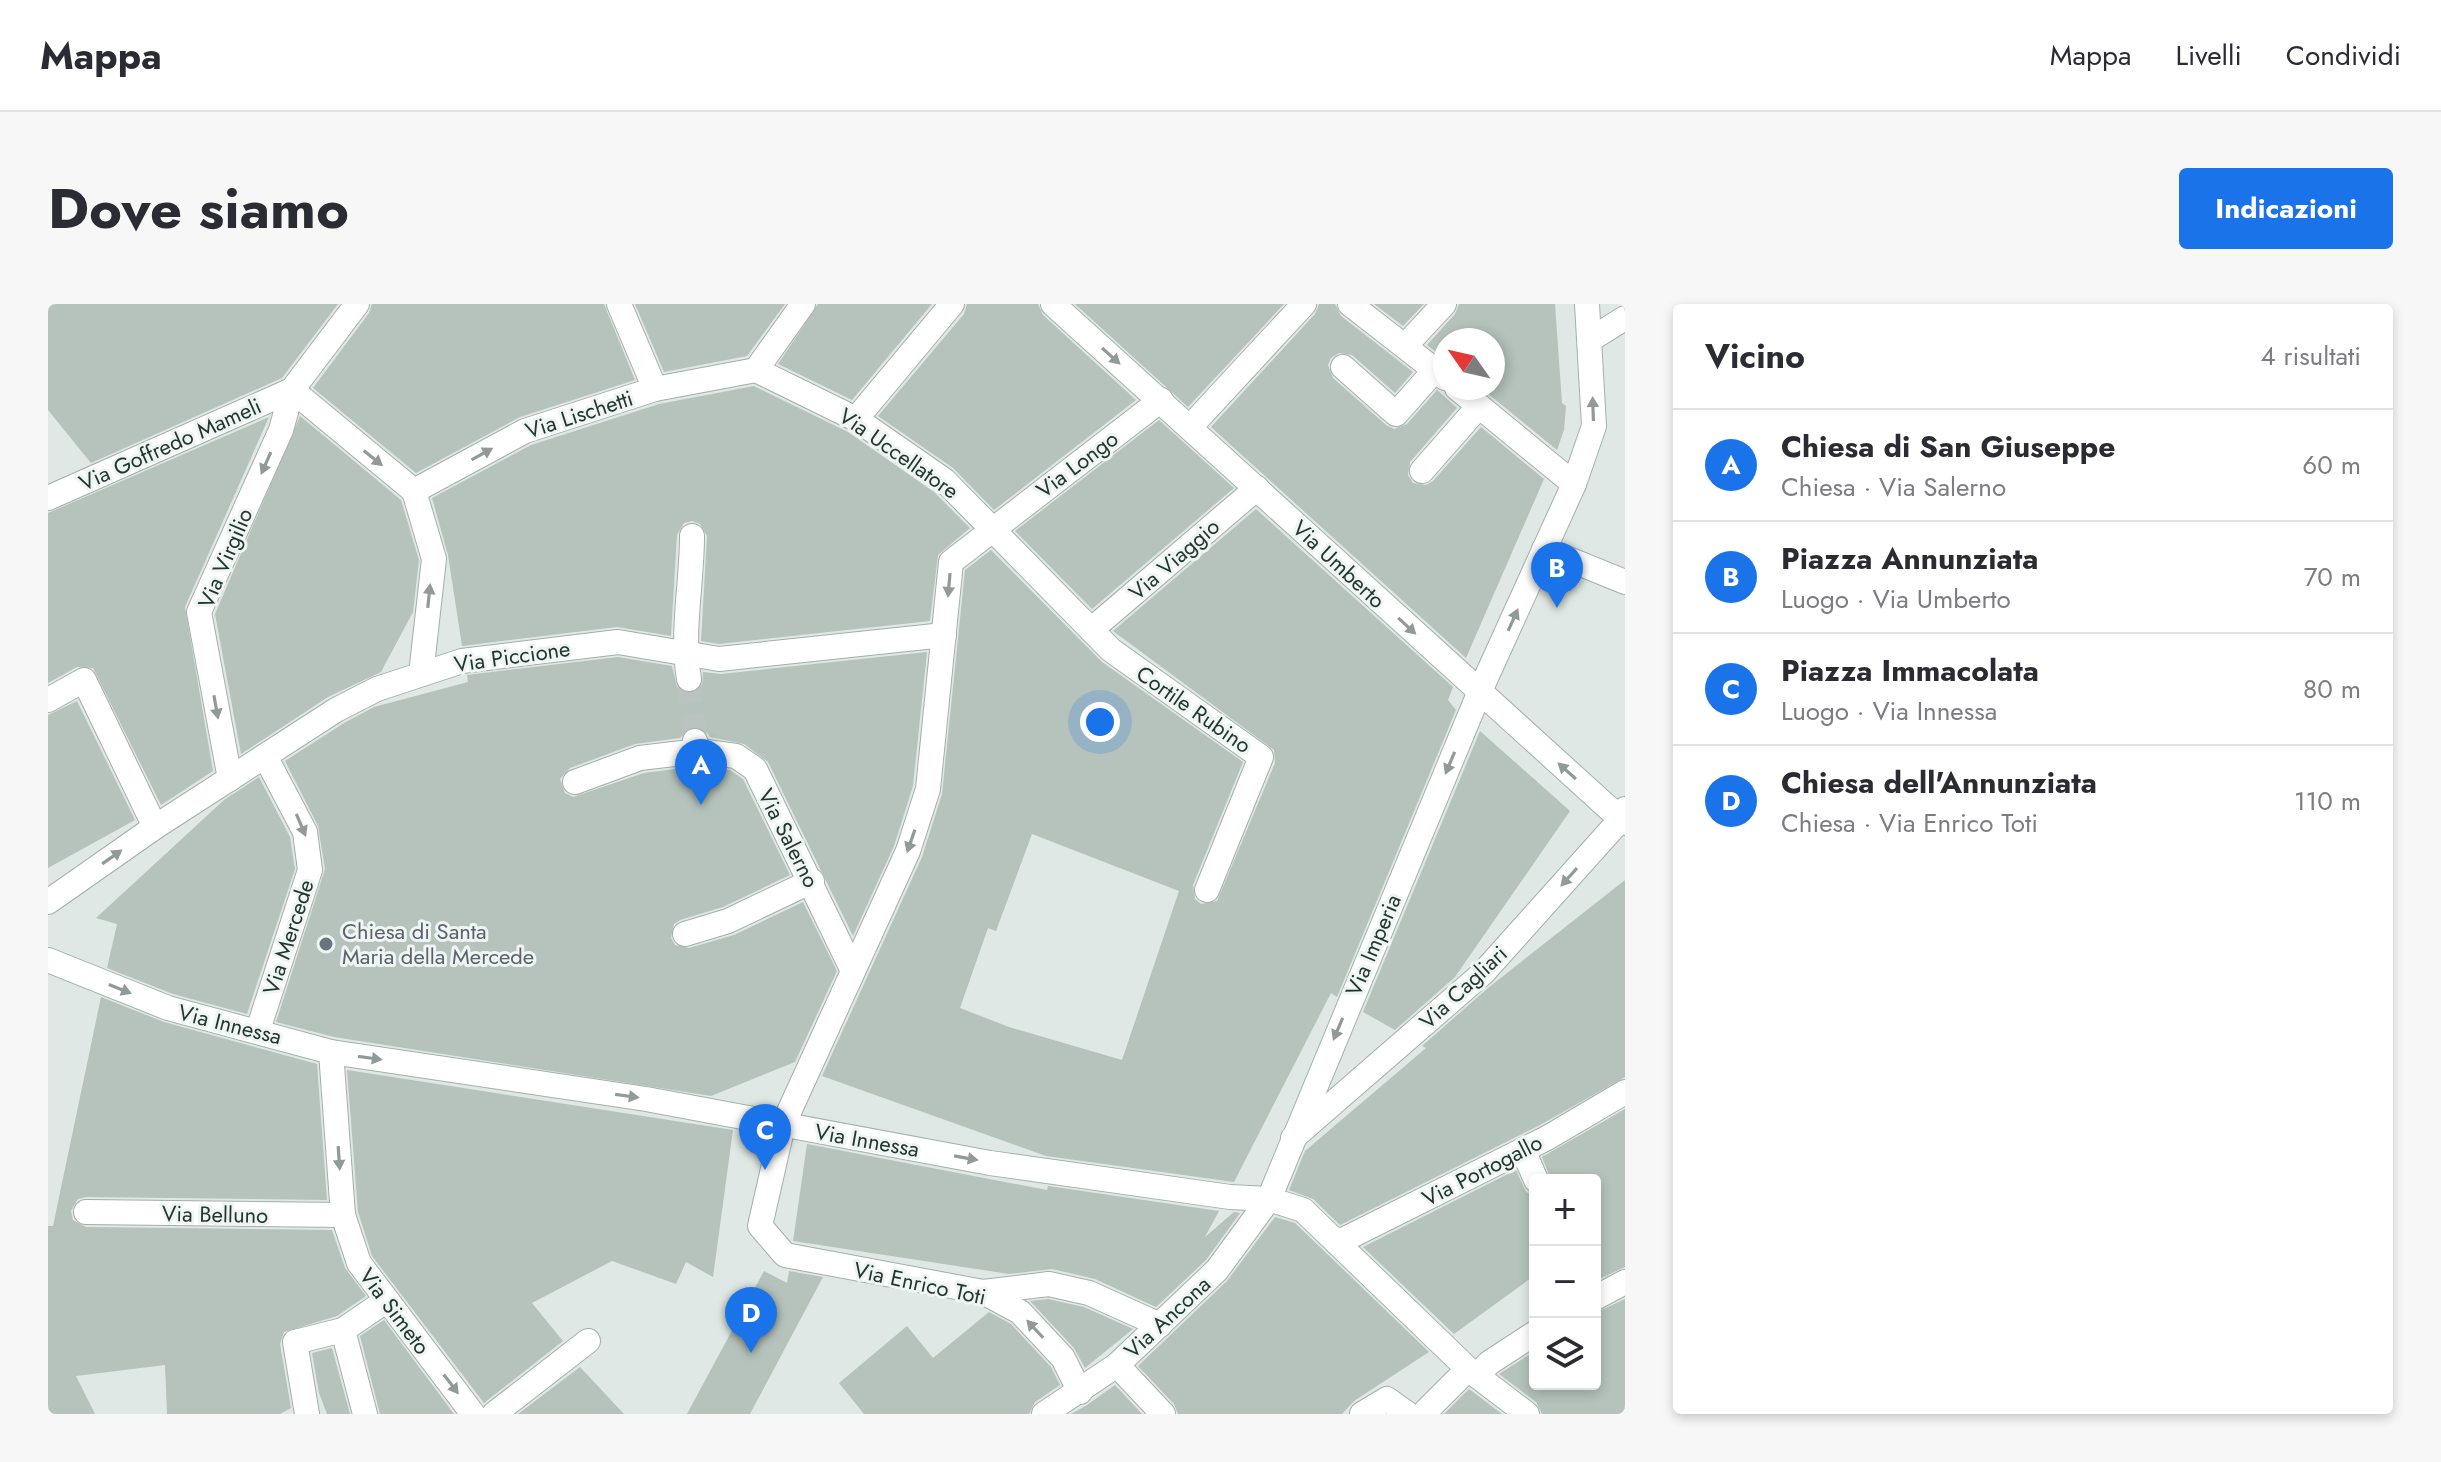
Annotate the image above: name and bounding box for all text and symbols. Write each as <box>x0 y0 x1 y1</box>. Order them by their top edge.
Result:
text: Mappa <box>40 28 162 83</box>
text: Mappa <box>2050 35 2131 76</box>
text: Livelli <box>2175 35 2242 76</box>
text: Condividi <box>2286 35 2401 76</box>
text: Dove siamo <box>48 168 349 249</box>
button: Indicazioni <box>2179 168 2393 249</box>
north arrow <box>1433 328 1505 400</box>
text: Vicino <box>1705 332 1805 381</box>
text: 4 risultati <box>2261 337 2361 375</box>
one-way arrow <box>1101 347 1121 364</box>
street label: Via Lischetti <box>521 382 637 446</box>
street label: Via Goffredo Mameli <box>74 389 266 499</box>
one-way arrow <box>1587 396 1600 421</box>
street label: Via Uccellatore <box>832 400 966 506</box>
street label: Via Longo <box>1029 423 1125 505</box>
text: Chiesa di San Giuseppe <box>1781 425 2115 468</box>
text: A <box>1721 446 1741 484</box>
text: 60 m <box>2302 446 2361 484</box>
one-way arrow <box>471 447 494 460</box>
one-way arrow <box>363 449 383 466</box>
one-way arrow <box>260 451 273 475</box>
text: Chiesa · Via Salerno <box>1781 468 2006 506</box>
street label: Via Virgilio <box>190 503 260 613</box>
street label: Via Viaggio <box>1122 510 1226 608</box>
street label: Via Umberto <box>1285 512 1393 616</box>
text: Piazza Annunziata <box>1781 537 2038 580</box>
pin: B <box>1531 542 1583 608</box>
text: B <box>1722 558 1740 596</box>
text: 70 m <box>2304 558 2361 596</box>
one-way arrow <box>942 573 955 598</box>
text: Luogo · Via Umberto <box>1781 580 2011 618</box>
one-way arrow <box>423 583 436 608</box>
one-way arrow <box>1506 609 1519 632</box>
one-way arrow <box>1397 616 1416 634</box>
street label: Via Piccione <box>452 632 572 680</box>
text: Piazza Immacolata <box>1781 649 2039 692</box>
street label: Cortile Rubino <box>1130 657 1258 761</box>
text: C <box>1722 670 1740 708</box>
text: 80 m <box>2303 670 2361 708</box>
text: Luogo · Via Innessa <box>1781 692 1997 730</box>
one-way arrow <box>211 694 223 719</box>
your location <box>1080 702 1120 742</box>
pin: A <box>675 739 727 805</box>
one-way arrow <box>1444 751 1457 775</box>
text: Chiesa dell'Annunziata <box>1781 761 2097 804</box>
one-way arrow <box>1558 762 1577 780</box>
text: D <box>1721 782 1741 820</box>
text: 110 m <box>2294 782 2361 820</box>
street label: Via Salerno <box>750 783 828 893</box>
text: Chiesa · Via Enrico Toti <box>1781 804 2038 842</box>
one-way arrow <box>294 814 307 837</box>
one-way arrow <box>904 829 916 853</box>
one-way arrow <box>101 850 122 866</box>
one-way arrow <box>1560 868 1578 887</box>
street label: Via Mercede <box>254 875 322 999</box>
street label: Via Imperia <box>1337 889 1409 1001</box>
place label: Chiesa di Santa Maria della Mercede <box>342 915 534 972</box>
marker: Chiesa di Santa Maria della Mercede <box>317 935 335 953</box>
street label: Via Cagliari <box>1412 938 1514 1036</box>
one-way arrow <box>108 983 132 996</box>
street label: Via Innessa <box>175 996 285 1052</box>
one-way arrow <box>1331 1017 1344 1041</box>
one-way arrow <box>358 1052 383 1065</box>
one-way arrow <box>615 1090 640 1103</box>
pin: C <box>739 1104 791 1170</box>
street label: Via Innessa <box>812 1115 922 1165</box>
street label: Via Portogallo <box>1416 1126 1548 1214</box>
one-way arrow <box>333 1146 346 1171</box>
one-way arrow <box>954 1153 979 1165</box>
map controls <box>1529 1174 1601 1390</box>
button: + <box>1529 1174 1601 1246</box>
street label: Via Belluno <box>162 1197 268 1231</box>
button: − <box>1529 1246 1601 1318</box>
street label: Via Enrico Toti <box>851 1253 989 1313</box>
street label: Via Simeto <box>352 1261 438 1361</box>
street label: Via Ancona <box>1117 1268 1217 1366</box>
pin: D <box>725 1287 777 1353</box>
button: layers <box>1529 1318 1601 1390</box>
one-way arrow <box>1027 1320 1045 1339</box>
one-way arrow <box>442 1374 458 1395</box>

